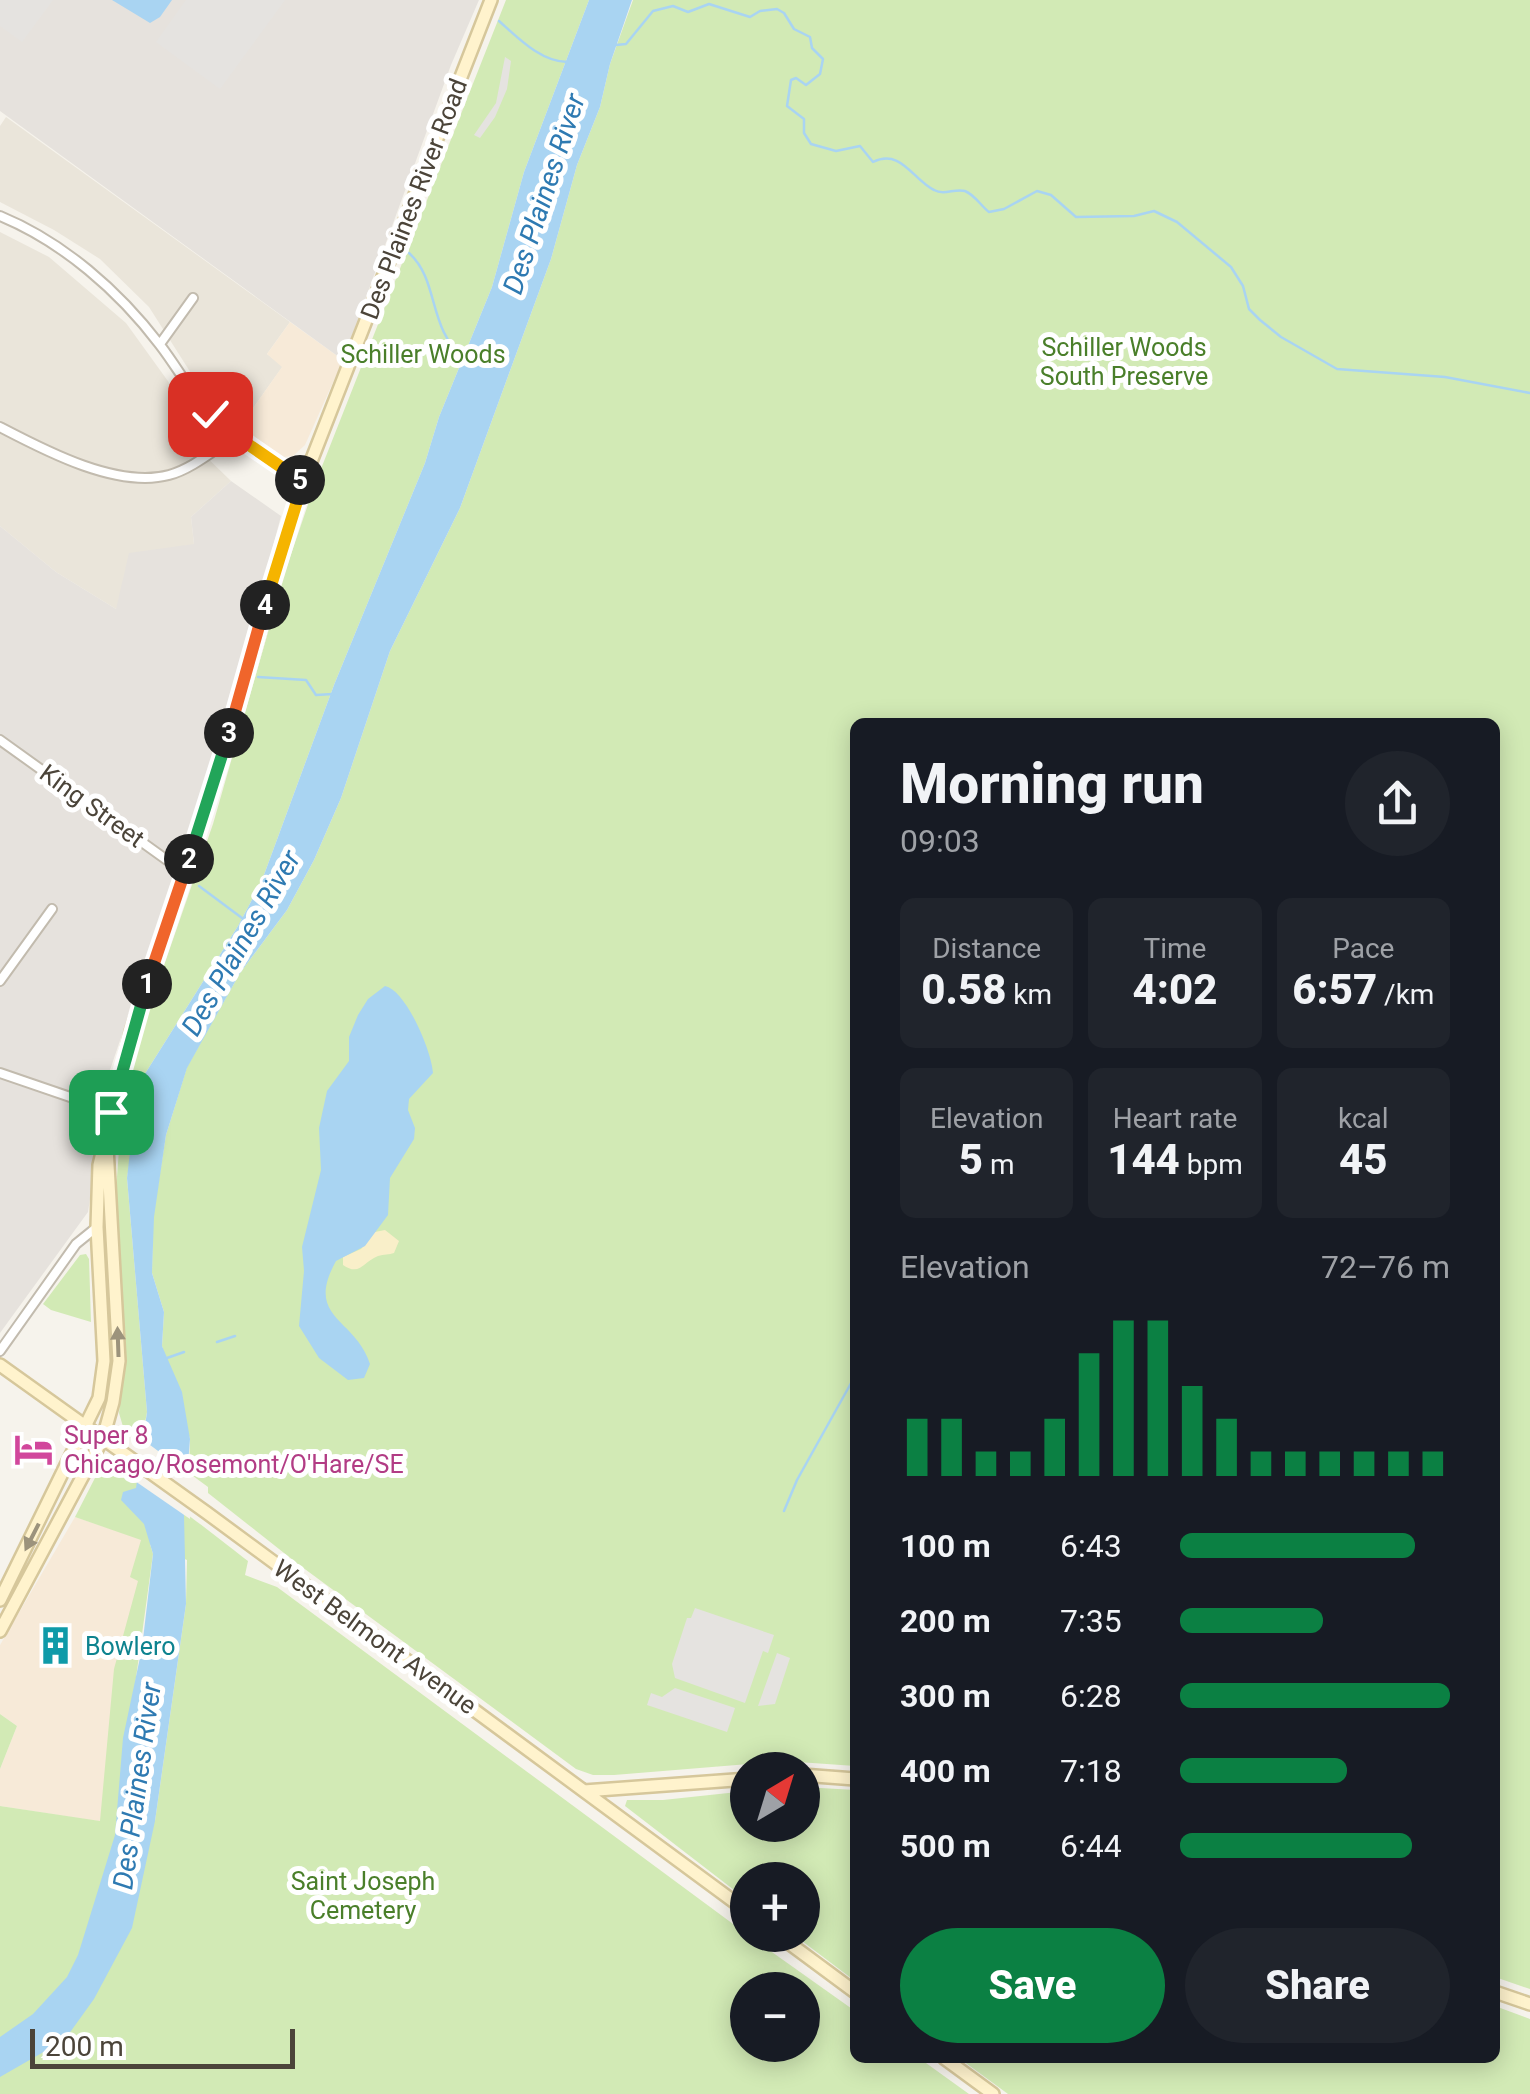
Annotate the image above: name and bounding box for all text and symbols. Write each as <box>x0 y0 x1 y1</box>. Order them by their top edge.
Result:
street label: Des Plaines River Road <box>355 75 473 323</box>
water label: Des Plaines River <box>496 89 592 298</box>
park label: Schiller Woods South Preserve <box>1040 333 1208 391</box>
park label: Schiller Woods <box>340 340 506 369</box>
pin <box>168 372 253 457</box>
icon: check <box>183 387 238 442</box>
pin: 5 <box>275 455 325 505</box>
text: 5 <box>292 463 308 496</box>
pin: 4 <box>240 580 290 630</box>
text: 4 <box>257 588 273 621</box>
pin: 3 <box>204 708 254 758</box>
text: 3 <box>221 716 237 749</box>
button: share <box>1345 751 1450 856</box>
text: Morning run <box>900 752 1204 816</box>
street label: King Street <box>34 758 150 854</box>
text: 09:03 <box>900 822 980 860</box>
pin: 2 <box>164 834 214 884</box>
text: 2 <box>181 842 197 875</box>
water label: Des Plaines River <box>175 844 308 1042</box>
text: Distance <box>932 932 1041 965</box>
text: Time <box>1144 932 1206 965</box>
text: Pace <box>1332 932 1394 965</box>
pin: 1 <box>122 959 172 1009</box>
text: 0.58 <box>921 965 1006 1014</box>
text: 4:02 <box>1133 965 1217 1014</box>
text: 6:57 <box>1292 965 1377 1014</box>
text: 1 <box>139 967 155 1000</box>
text: km <box>1006 978 1052 1011</box>
text: /km <box>1377 978 1434 1011</box>
pin <box>69 1070 154 1155</box>
icon: arrive <box>84 1085 139 1140</box>
text: Elevation <box>930 1102 1043 1135</box>
text: Heart rate <box>1113 1102 1237 1135</box>
text: kcal <box>1338 1102 1389 1135</box>
text: 5 <box>959 1135 983 1184</box>
text: 144 <box>1107 1135 1180 1184</box>
text: 45 <box>1339 1135 1388 1184</box>
text: m <box>983 1148 1015 1181</box>
text: bpm <box>1180 1148 1243 1181</box>
text: Elevation <box>900 1248 1030 1286</box>
text: 72–76 m <box>1321 1248 1450 1286</box>
one-way arrow <box>110 1326 126 1358</box>
place label: Super 8 Chicago/Rosemont/O'Hare/SE <box>64 1421 404 1479</box>
hotel icon: Super 8 Chicago/Rosemont/O'Hare/SE <box>13 1428 55 1470</box>
one-way arrow <box>24 1523 41 1552</box>
text: 100 m <box>900 1527 991 1565</box>
text: 6:43 <box>1060 1527 1122 1565</box>
street label: West Belmont Avenue <box>268 1554 482 1720</box>
text: 200 m <box>900 1602 991 1640</box>
text: 7:35 <box>1060 1602 1122 1640</box>
building icon: Bowlero <box>34 1625 76 1667</box>
place label: Bowlero <box>85 1632 175 1661</box>
text: 300 m <box>900 1677 991 1715</box>
text: 6:28 <box>1060 1677 1122 1715</box>
water label: Des Plaines River <box>106 1680 168 1892</box>
north arrow <box>730 1752 820 1842</box>
map controls <box>730 1752 820 2062</box>
text: 400 m <box>900 1752 991 1790</box>
text: 7:18 <box>1060 1752 1122 1790</box>
text: 500 m <box>900 1827 991 1865</box>
text: 6:44 <box>1060 1827 1122 1865</box>
button: + <box>730 1862 820 1952</box>
park label: Saint Joseph Cemetery <box>291 1867 435 1925</box>
button: Save <box>900 1928 1165 2043</box>
button: Share <box>1185 1928 1450 2043</box>
button: − <box>730 1972 820 2062</box>
scale bar <box>30 2024 295 2068</box>
text: 200 m <box>45 2030 124 2063</box>

